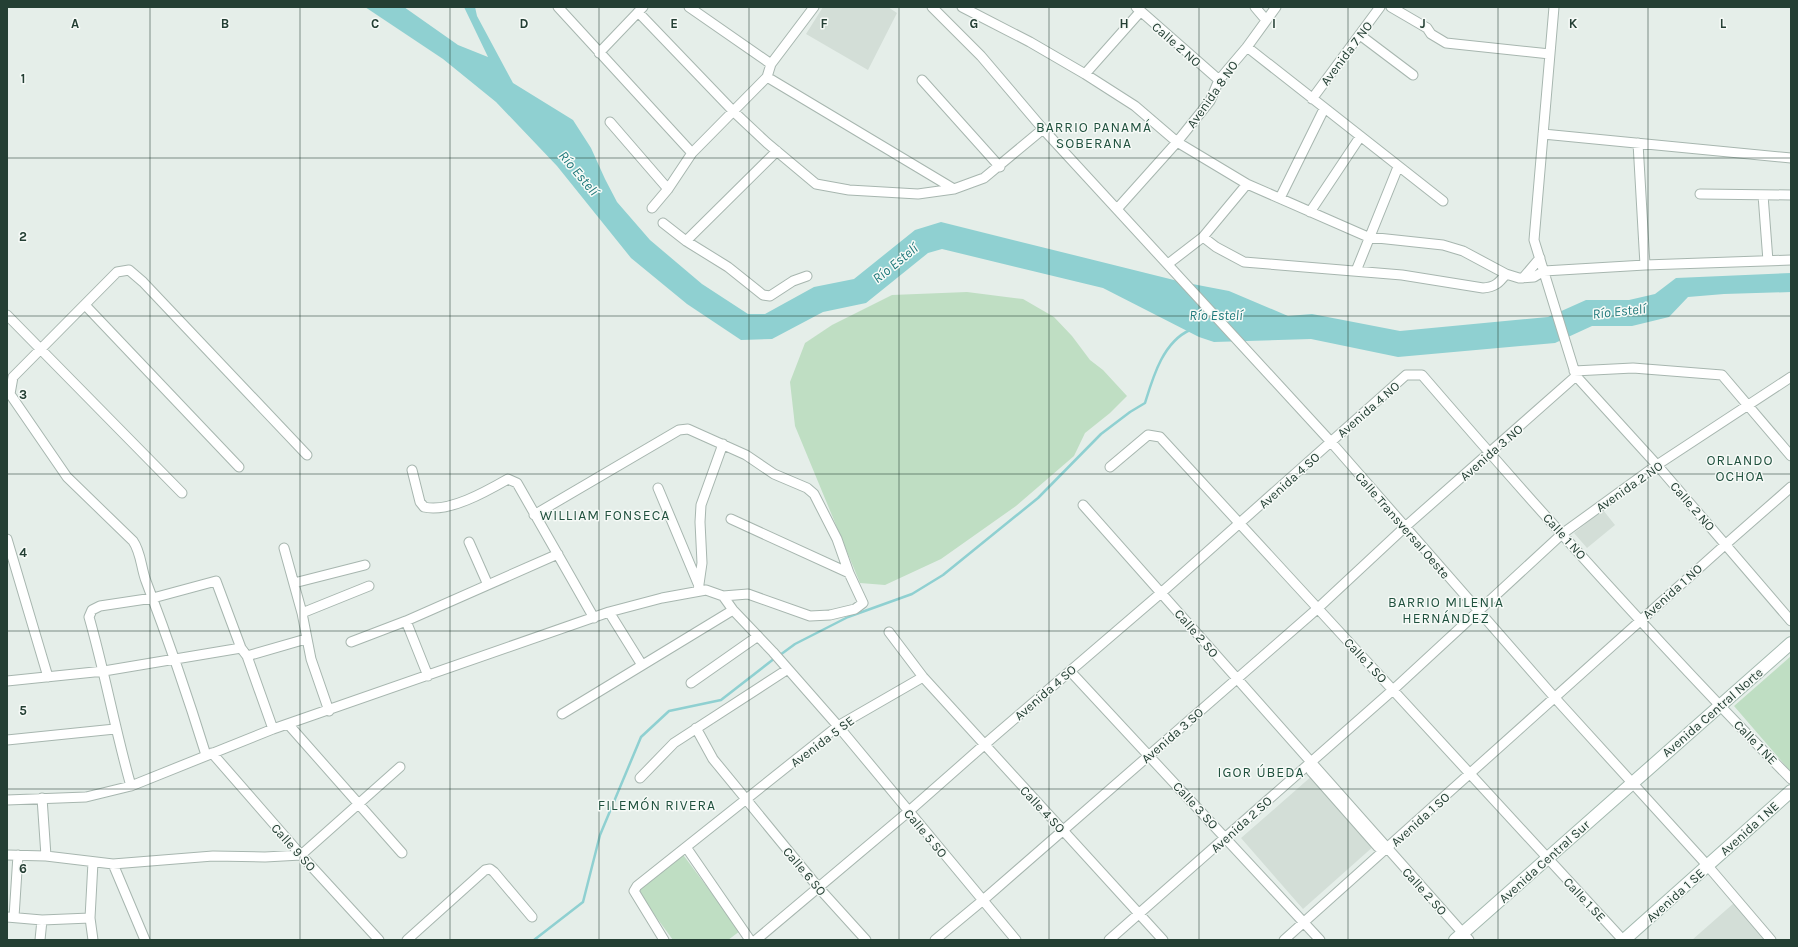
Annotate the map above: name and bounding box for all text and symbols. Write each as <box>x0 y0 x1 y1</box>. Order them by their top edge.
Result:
text: A <box>71 16 79 31</box>
text: B <box>221 16 229 31</box>
text: C <box>371 16 379 31</box>
text: D <box>520 16 529 31</box>
text: E <box>670 16 678 31</box>
text: F <box>820 16 828 31</box>
text: G <box>970 16 978 31</box>
text: H <box>1119 16 1129 31</box>
text: I <box>1272 16 1276 31</box>
text: J <box>1420 16 1426 31</box>
text: K <box>1569 16 1578 31</box>
text: L <box>1720 16 1727 31</box>
street label: Avenida 7 NO <box>1317 18 1375 88</box>
street label: Calle 2 NO <box>1149 19 1204 70</box>
street label: Avenida 8 NO <box>1184 58 1241 131</box>
text: 1 <box>21 71 25 86</box>
district label: BARRIO PANAMÁ SOBERANA <box>1036 118 1152 152</box>
water label: Río Estelí <box>555 147 603 200</box>
text: 2 <box>19 229 27 244</box>
water label: Río Estelí <box>869 239 922 287</box>
water label: Río Estelí <box>1592 300 1648 323</box>
water label: Río Estelí <box>1189 307 1244 324</box>
street label: Avenida 4 NO <box>1334 378 1403 441</box>
text: 3 <box>19 387 27 402</box>
street label: Avenida 3 NO <box>1457 421 1526 484</box>
street label: Avenida 4 SO <box>1256 449 1323 512</box>
district label: ORLANDO OCHOA <box>1706 452 1774 485</box>
street label: Avenida 2 NO <box>1593 458 1666 515</box>
street label: Calle Transversal Oeste <box>1352 469 1453 582</box>
street label: Calle 2 NO <box>1667 479 1718 534</box>
district label: WILLIAM FONSECA <box>540 507 670 524</box>
street label: Calle 1 NO <box>1540 510 1589 562</box>
text: 4 <box>19 545 27 560</box>
street label: Avenida 1 NO <box>1640 561 1705 622</box>
district label: BARRIO MILENIA HERNÁNDEZ <box>1388 594 1504 627</box>
street label: Calle 2 SO <box>1172 606 1222 661</box>
street label: Calle 1 SO <box>1341 635 1390 686</box>
street label: Avenida 4 SO <box>1011 662 1079 723</box>
street label: Avenida Central Norte <box>1659 664 1766 760</box>
text: 5 <box>19 703 27 718</box>
street label: Avenida 3 SO <box>1138 704 1206 766</box>
street label: Avenida 5 SE <box>788 713 857 770</box>
street label: Calle 1 NE <box>1731 717 1780 768</box>
district label: IGOR ÚBEDA <box>1218 763 1304 781</box>
street label: Calle 3 SO <box>1170 779 1221 832</box>
street label: Calle 4 SO <box>1017 783 1068 836</box>
street label: Avenida 1 SO <box>1388 789 1453 850</box>
street label: Avenida 2 SO <box>1208 793 1275 856</box>
district label: FILEMÓN RIVERA <box>598 797 716 814</box>
street label: Avenida 1 NE <box>1717 798 1782 859</box>
street label: Calle 5 SO <box>901 806 950 861</box>
street label: Avenida Central Sur <box>1496 817 1593 906</box>
street label: Calle 9 SO <box>268 820 319 874</box>
street label: Calle 6 SO <box>780 844 829 899</box>
text: 6 <box>19 861 27 876</box>
street label: Calle 2 SO <box>1399 864 1450 918</box>
street label: Avenida 1 SE <box>1643 866 1707 925</box>
street label: Calle 1 SE <box>1560 874 1609 924</box>

